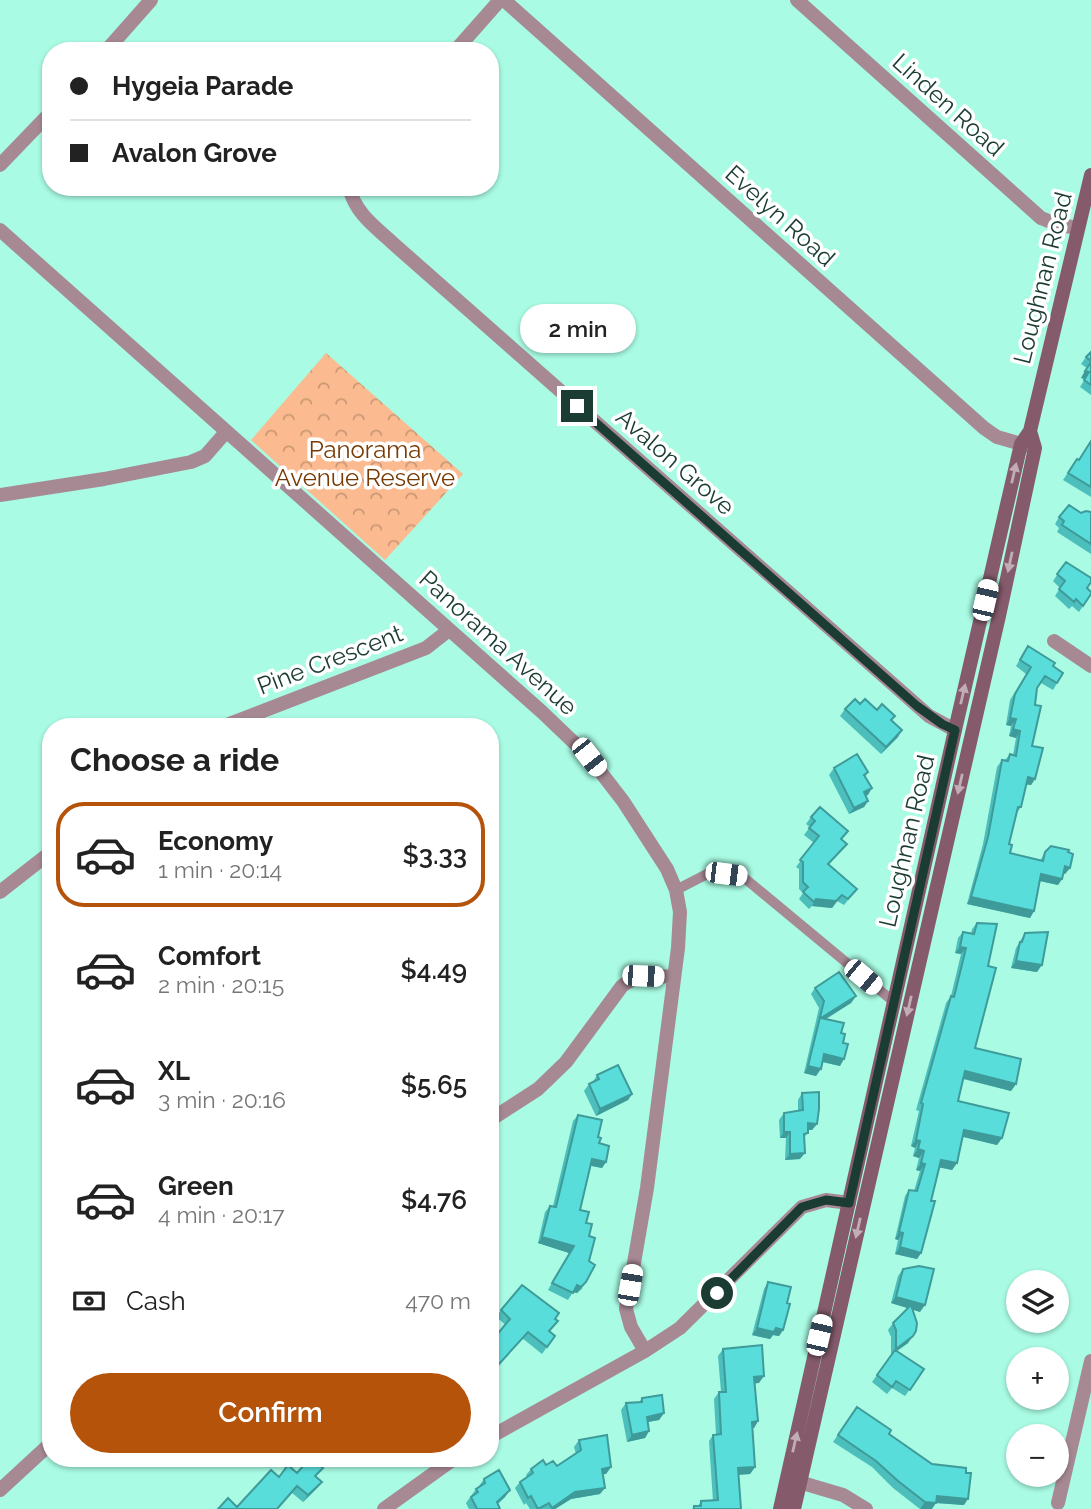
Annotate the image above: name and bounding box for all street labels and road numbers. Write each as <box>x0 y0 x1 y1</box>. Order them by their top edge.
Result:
street label: Linden Road <box>887 47 1010 162</box>
street label: Evelyn Road <box>720 159 841 272</box>
street label: Loughnan Road <box>1007 189 1078 367</box>
street label: Avalon Grove <box>610 402 740 521</box>
street label: Panorama Avenue <box>413 564 583 721</box>
street label: Pine Crescent <box>253 618 407 701</box>
street label: Loughnan Road <box>873 752 940 930</box>

